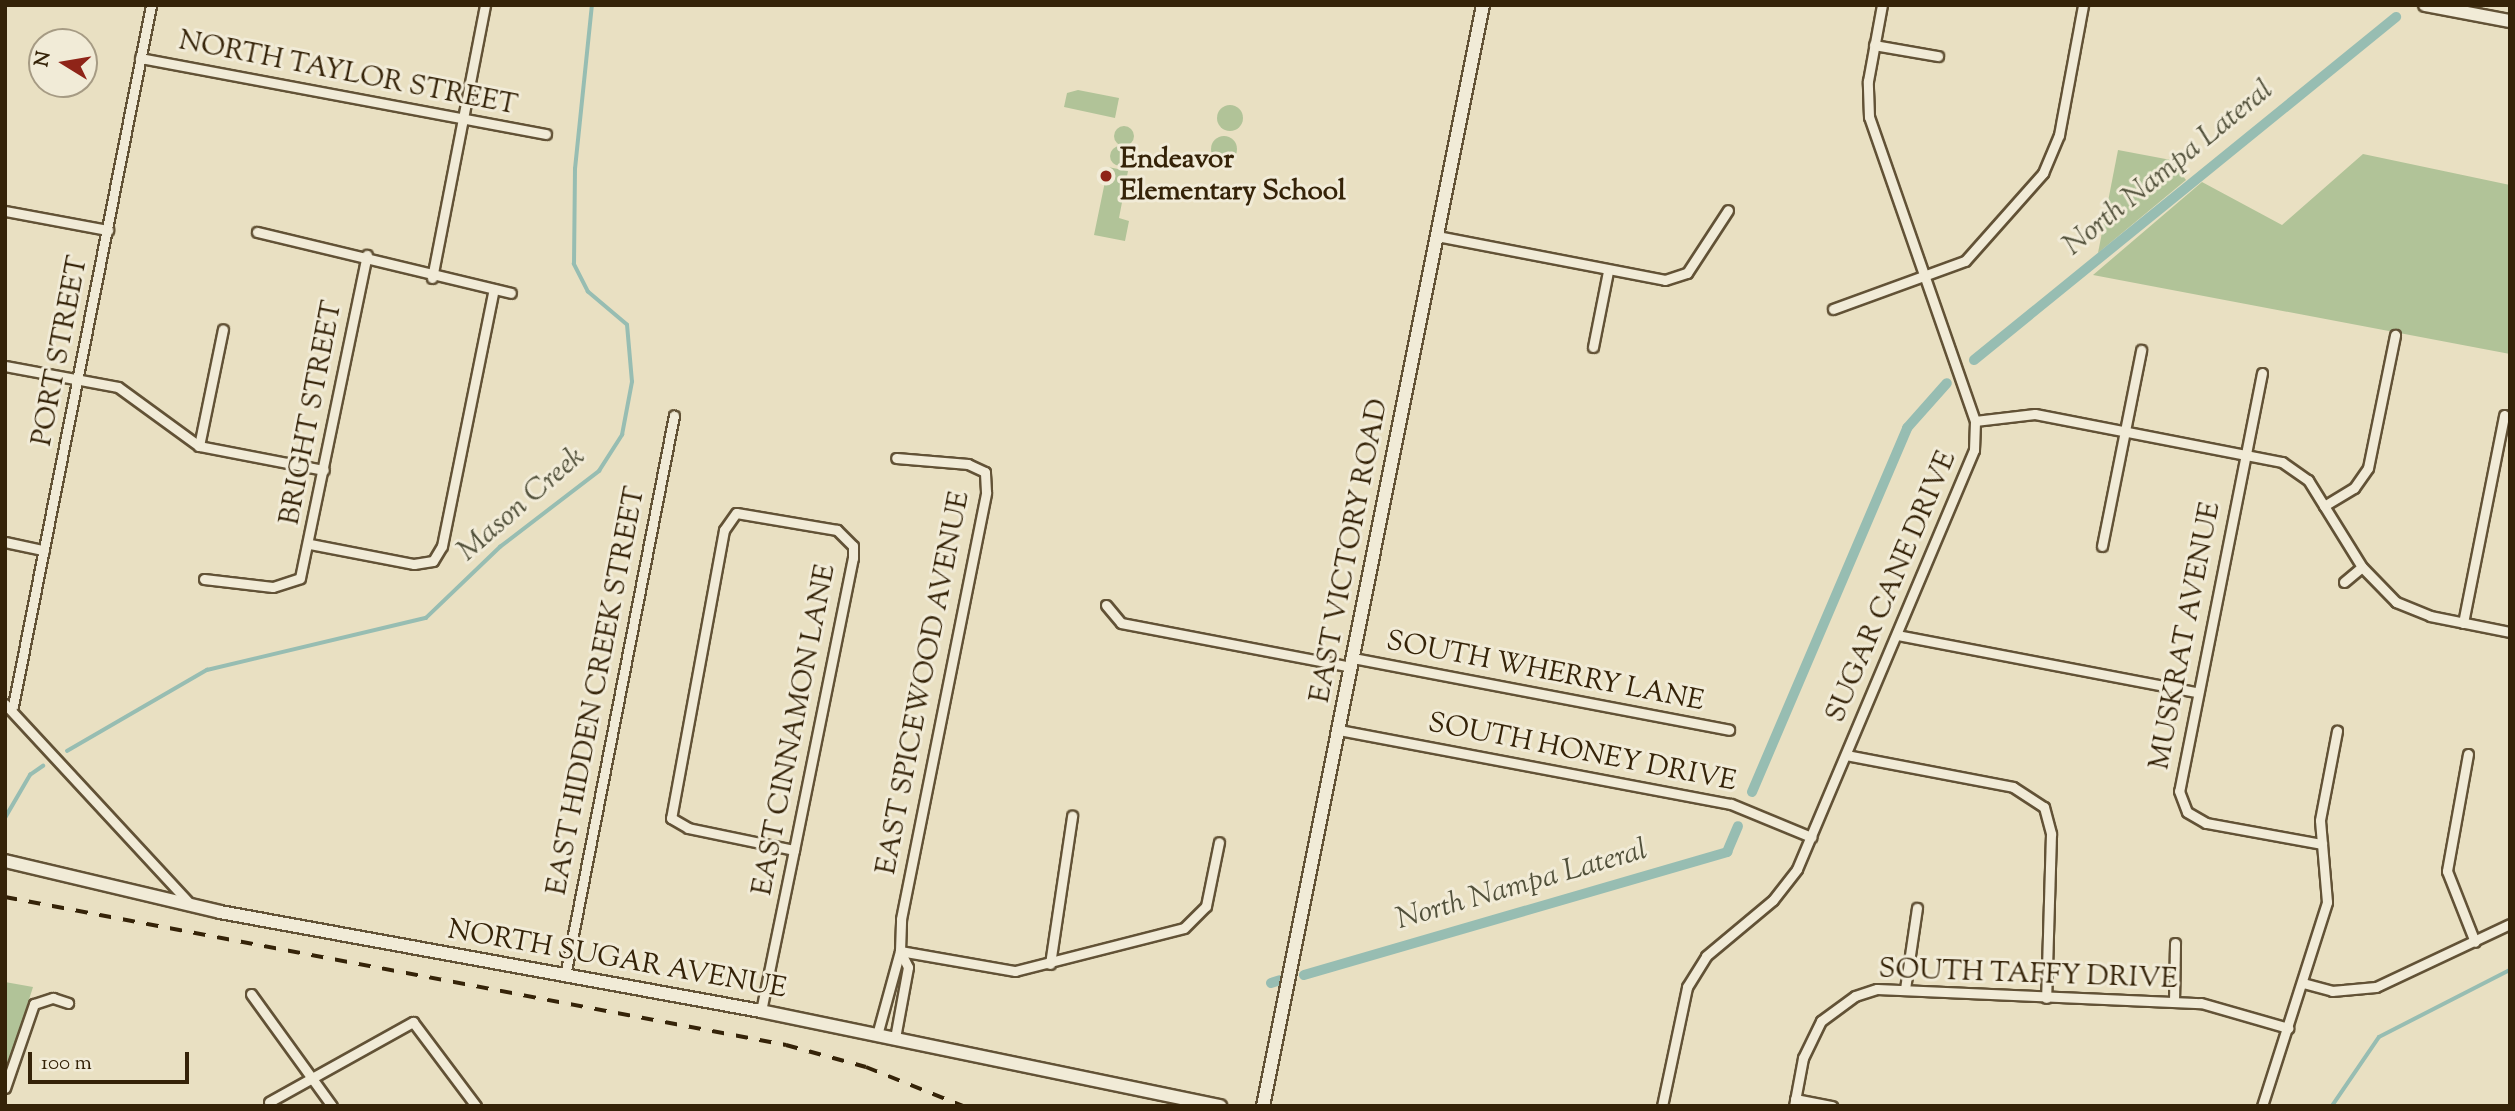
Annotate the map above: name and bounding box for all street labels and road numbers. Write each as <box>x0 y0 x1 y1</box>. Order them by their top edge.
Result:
street label: NORTH TAYLOR STREET <box>176 25 520 123</box>
street label: PORT STREET <box>26 253 96 449</box>
street label: BRIGHT STREET <box>274 298 350 528</box>
street label: EAST VICTORY ROAD <box>1304 396 1396 706</box>
street label: SUGAR CANE DRIVE <box>1820 446 1964 728</box>
street label: EAST HIDDEN CREEK STREET <box>541 484 653 898</box>
street label: EAST SPICEWOOD AVENUE <box>870 489 978 877</box>
street label: MUSKRAT AVENUE <box>2144 499 2228 773</box>
street label: EAST CINNAMON LANE <box>746 562 844 898</box>
street label: SOUTH WHERRY LANE <box>1383 625 1707 719</box>
street label: SOUTH HONEY DRIVE <box>1425 707 1739 799</box>
street label: NORTH SUGAR AVENUE <box>445 914 789 1006</box>
street label: SOUTH TAFFY DRIVE <box>1878 953 2178 997</box>

